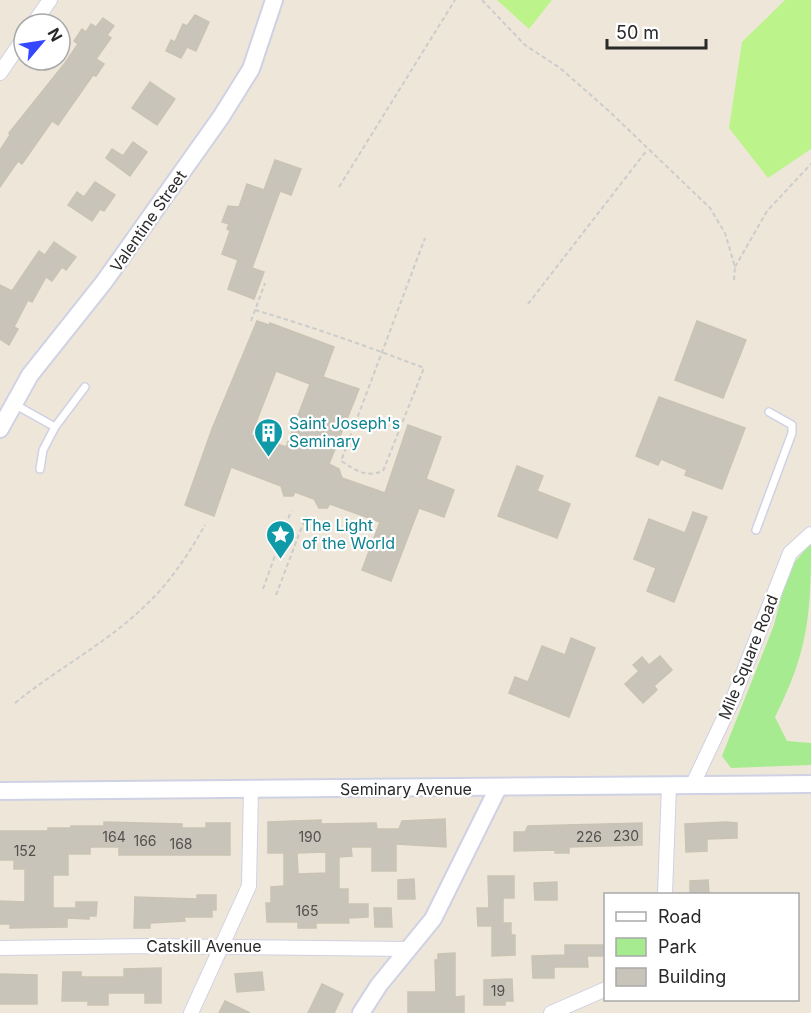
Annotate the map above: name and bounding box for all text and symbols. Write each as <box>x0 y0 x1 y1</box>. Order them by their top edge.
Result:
north arrow <box>12 12 72 72</box>
scale bar <box>607 12 706 50</box>
text: 50 m <box>616 22 659 43</box>
text: N <box>43 25 67 45</box>
street label: Valentine Street <box>106 166 190 276</box>
place label: Saint Joseph's Seminary <box>289 413 400 451</box>
building icon: Saint Joseph's Seminary <box>252 416 284 458</box>
place label: The Light of the World <box>302 515 395 553</box>
place icon: The Light of the World <box>265 518 297 560</box>
street label: Mile Square Road <box>714 592 782 722</box>
street label: Seminary Avenue <box>340 779 472 799</box>
house number: 230 <box>613 827 639 844</box>
house number: 164 <box>102 828 126 845</box>
house number: 190 <box>298 828 322 845</box>
house number: 226 <box>576 828 602 845</box>
house number: 166 <box>133 832 157 849</box>
house number: 168 <box>169 835 193 852</box>
house number: 152 <box>14 842 36 859</box>
legend <box>604 893 799 1001</box>
house number: 165 <box>296 902 318 919</box>
text: Road <box>658 906 701 927</box>
street label: Catskill Avenue <box>146 936 262 956</box>
text: Park <box>658 936 697 957</box>
text: Building <box>658 966 726 987</box>
house number: 19 <box>491 982 505 999</box>

